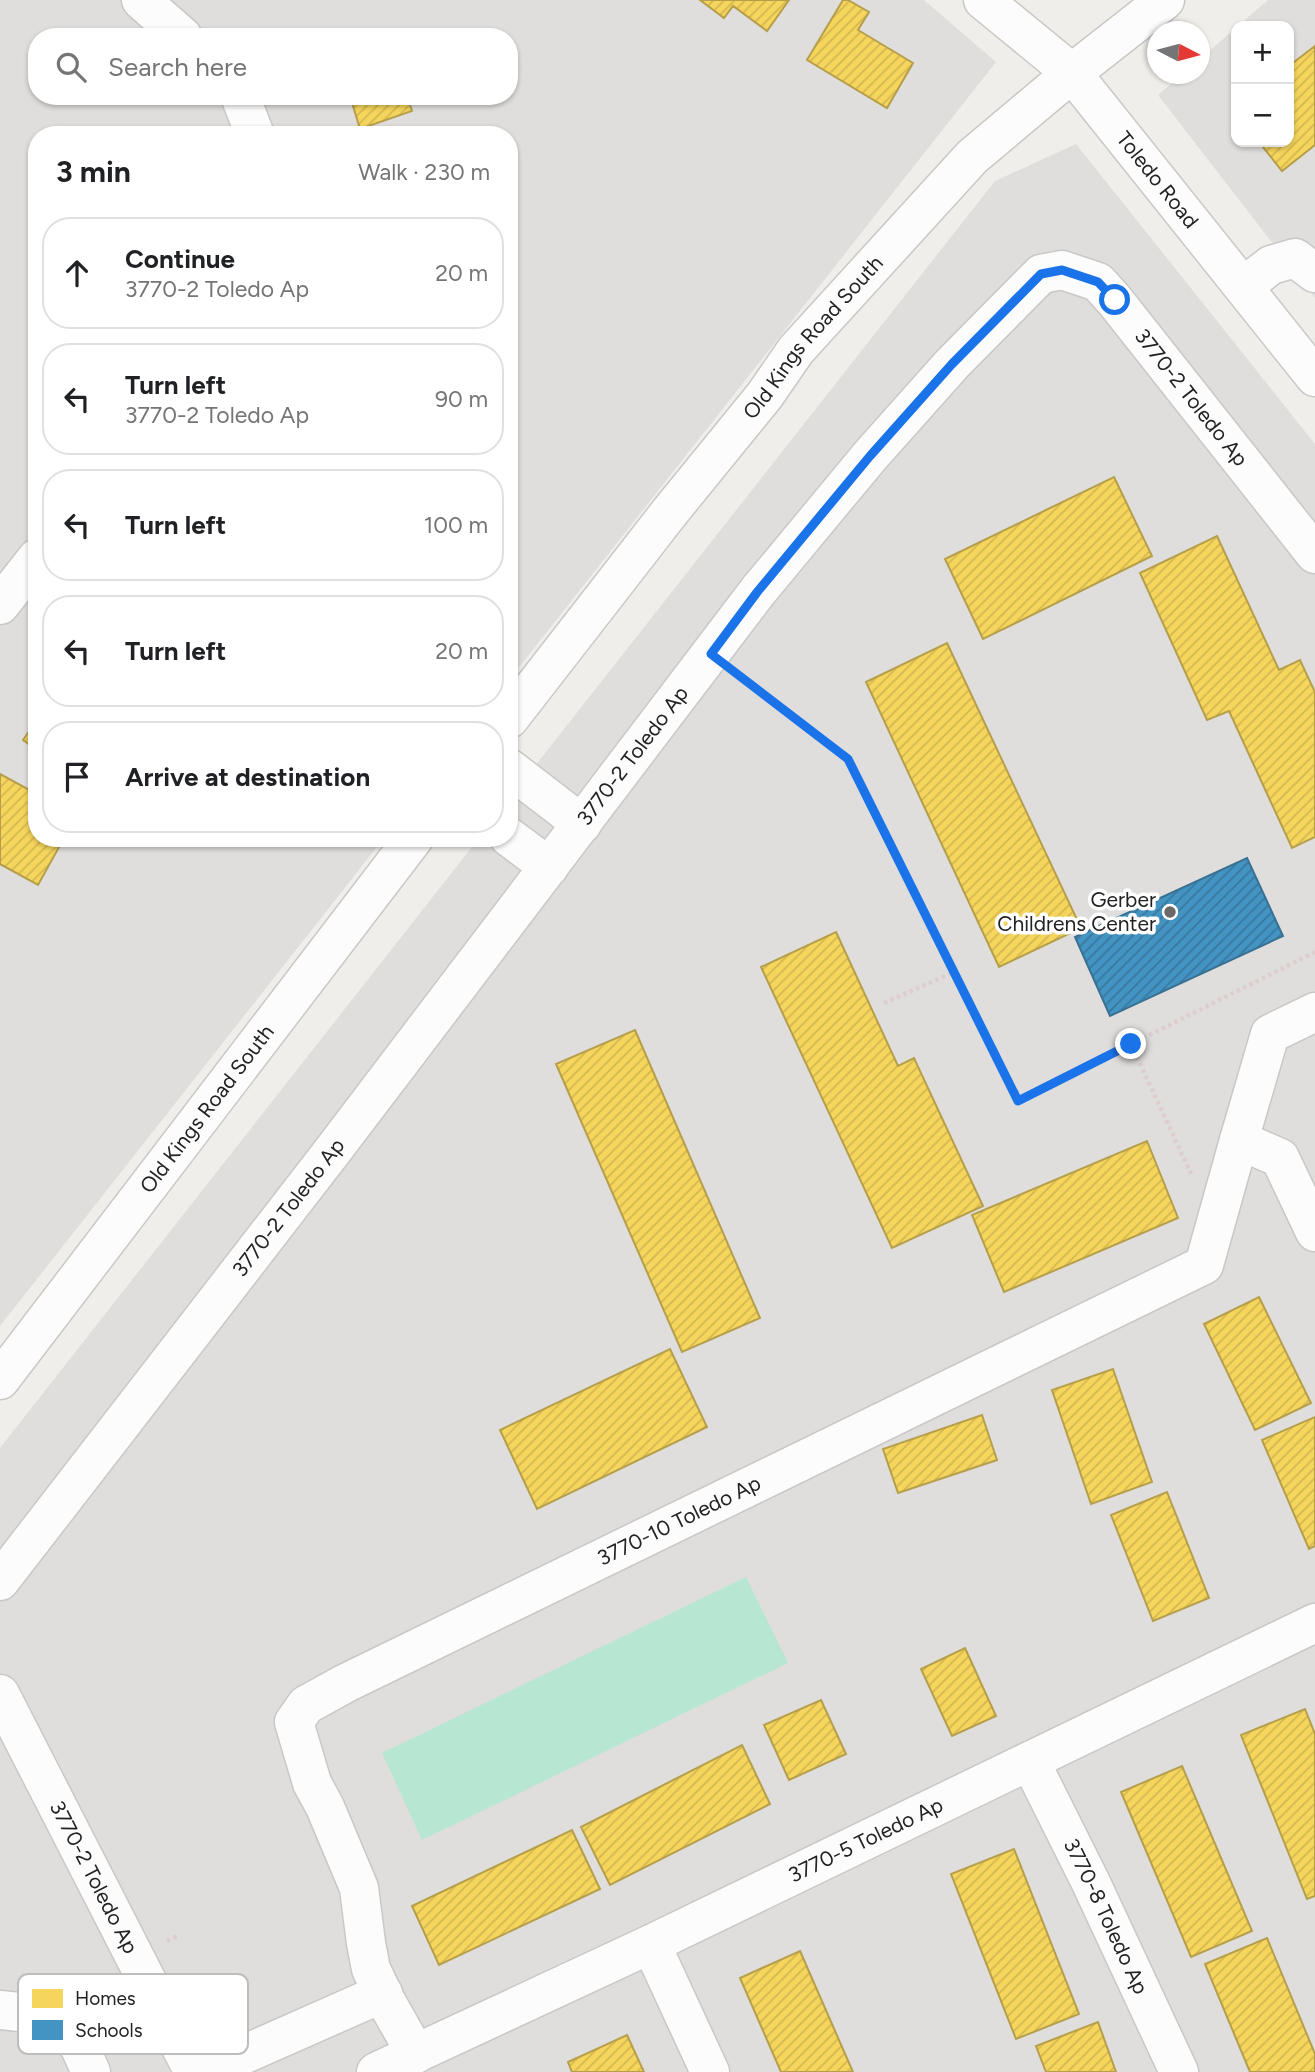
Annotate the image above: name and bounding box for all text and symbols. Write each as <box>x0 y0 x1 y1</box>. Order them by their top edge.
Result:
north arrow <box>1147 21 1210 84</box>
map controls <box>1231 21 1294 147</box>
button: + <box>1231 21 1294 84</box>
search box <box>28 28 518 105</box>
icon: search <box>52 48 90 86</box>
text: Search here <box>108 51 247 83</box>
button: − <box>1231 84 1294 147</box>
street label: Toledo Road <box>1112 126 1204 233</box>
text: 3 min <box>56 153 131 190</box>
text: Walk · 230 m <box>358 158 490 186</box>
text: Continue <box>125 243 235 275</box>
street label: Old Kings Road South <box>738 250 888 424</box>
icon: ahead <box>58 254 96 292</box>
text: 20 m <box>435 259 488 287</box>
text: 3770-2 Toledo Ap <box>125 275 309 303</box>
route start <box>1099 284 1130 315</box>
street label: 3770-2 Toledo Ap <box>1130 324 1254 471</box>
text: Turn left <box>125 369 226 401</box>
icon: left <box>58 380 96 418</box>
text: 90 m <box>435 385 488 413</box>
text: 3770-2 Toledo Ap <box>125 401 309 429</box>
icon: left <box>58 506 96 544</box>
text: Turn left <box>125 509 226 541</box>
text: 100 m <box>424 511 488 539</box>
icon: left <box>58 632 96 670</box>
text: Turn left <box>125 635 226 667</box>
text: 20 m <box>435 637 488 665</box>
street label: 3770-2 Toledo Ap <box>572 681 693 830</box>
icon: arrive <box>58 758 96 796</box>
text: Arrive at destination <box>125 761 370 793</box>
place label: Gerber Childrens Center <box>997 887 1156 936</box>
marker: Gerber Childrens Center <box>1162 904 1178 920</box>
street label: Old Kings Road South <box>134 1020 279 1198</box>
route end <box>1115 1028 1146 1059</box>
street label: 3770-2 Toledo Ap <box>227 1133 350 1281</box>
street label: 3770-10 Toledo Ap <box>593 1470 765 1571</box>
street label: 3770-5 Toledo Ap <box>784 1792 947 1888</box>
street label: 3770-2 Toledo Ap <box>45 1797 144 1958</box>
street label: 3770-8 Toledo Ap <box>1059 1834 1154 1998</box>
legend <box>18 1974 248 2054</box>
text: Homes <box>75 1987 136 2010</box>
text: Schools <box>75 2019 143 2042</box>

